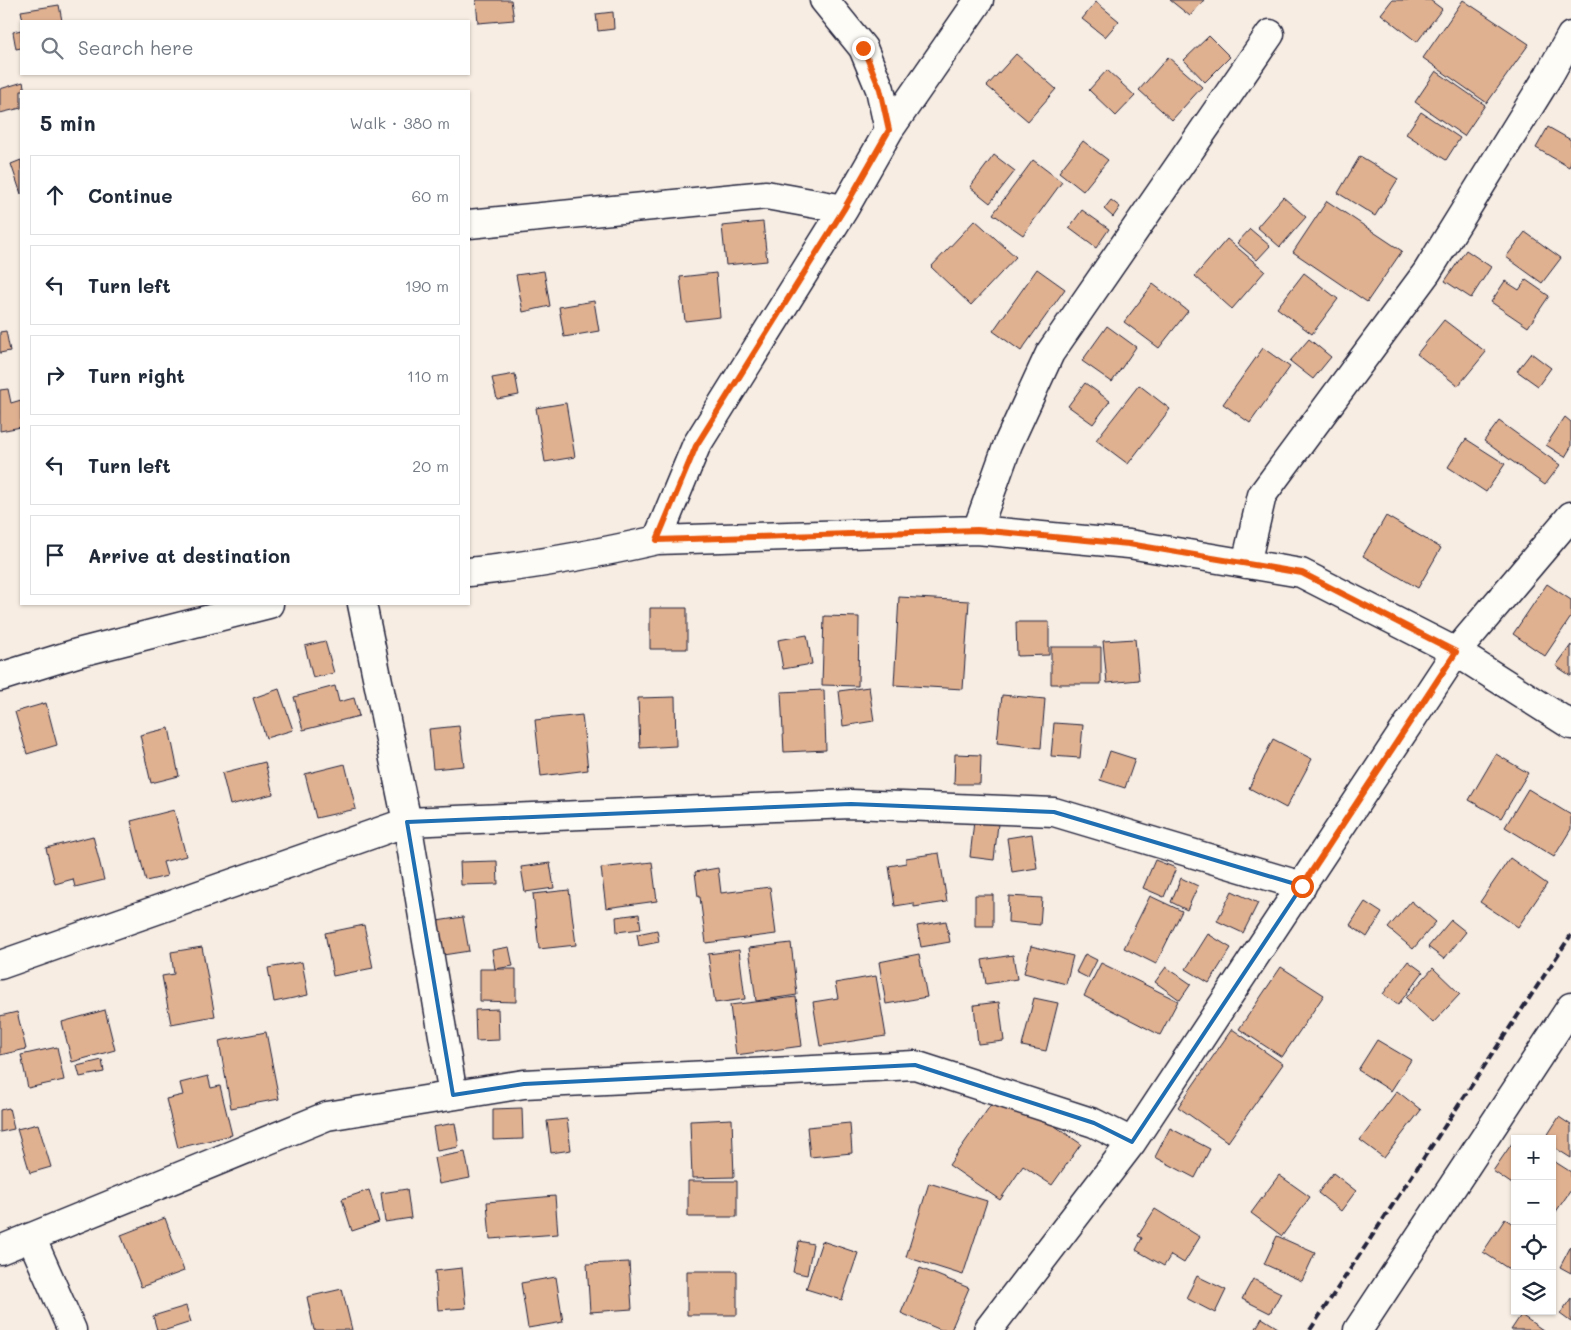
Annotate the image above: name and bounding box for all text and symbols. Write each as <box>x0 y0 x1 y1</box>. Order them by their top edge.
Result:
search box <box>20 20 470 75</box>
icon: search <box>38 34 66 62</box>
text: Search here <box>78 35 194 60</box>
route end <box>852 37 875 60</box>
text: 5 min <box>40 109 96 136</box>
text: Walk · 380 m <box>349 112 450 133</box>
icon: ahead <box>41 181 69 209</box>
text: Continue <box>88 183 173 208</box>
text: 60 m <box>412 185 449 206</box>
icon: left <box>41 271 69 299</box>
text: Turn left <box>88 273 171 298</box>
text: 190 m <box>405 275 449 296</box>
icon: right <box>41 361 69 389</box>
text: Turn right <box>88 363 185 388</box>
text: 110 m <box>407 365 449 386</box>
icon: left <box>41 451 69 479</box>
text: Turn left <box>88 453 171 478</box>
text: 20 m <box>412 455 449 476</box>
icon: arrive <box>41 541 69 569</box>
text: Arrive at destination <box>88 543 291 568</box>
route start <box>1291 875 1314 898</box>
map controls <box>1511 1135 1556 1315</box>
button: + <box>1511 1135 1556 1180</box>
button: − <box>1511 1180 1556 1225</box>
button: locate <box>1511 1225 1556 1270</box>
button: layers <box>1511 1270 1556 1315</box>

